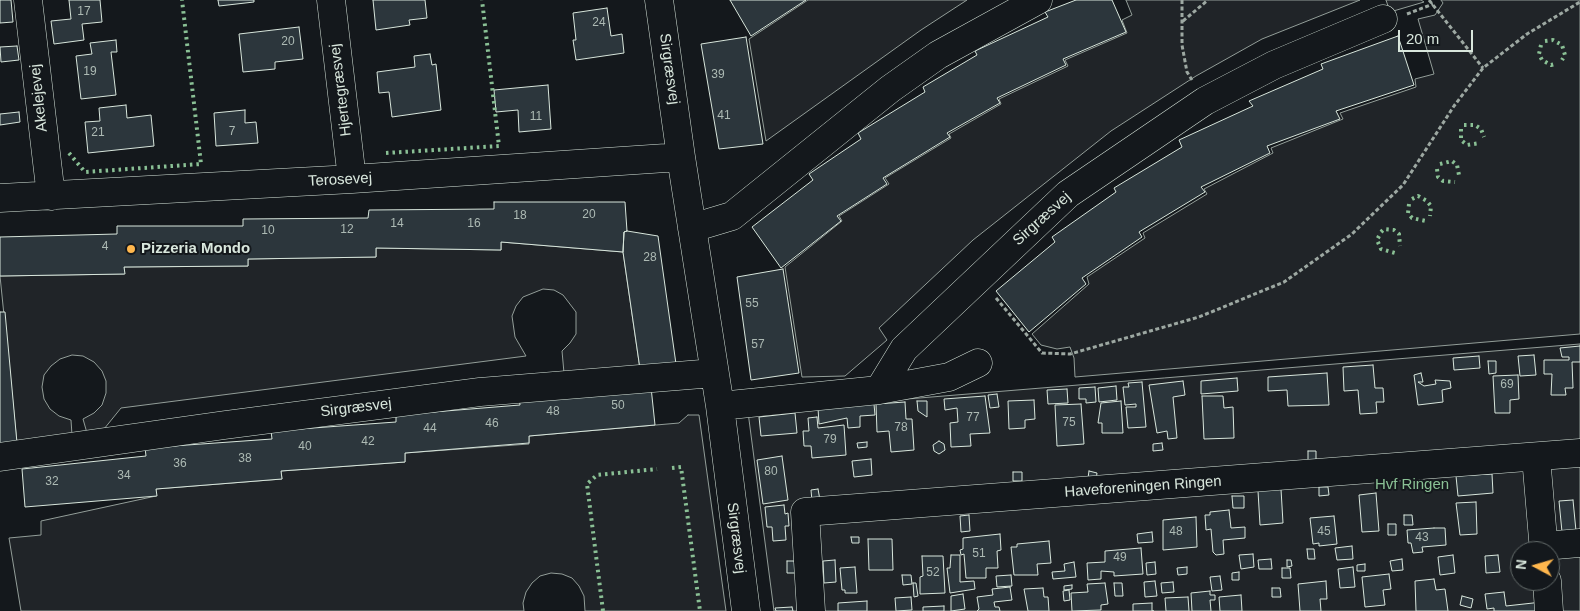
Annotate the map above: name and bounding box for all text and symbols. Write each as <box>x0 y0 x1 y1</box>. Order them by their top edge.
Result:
house number: 17 <box>77 5 91 19</box>
house number: 24 <box>592 16 606 30</box>
scale bar <box>1400 20 1475 52</box>
text: 20 m <box>1406 30 1439 47</box>
street label: Sirgræsvej <box>655 32 683 106</box>
house number: 20 <box>281 35 295 49</box>
street label: Hjertegræsvej <box>326 43 356 137</box>
street label: Akelejevej <box>26 63 52 133</box>
house number: 19 <box>83 65 97 79</box>
house number: 39 <box>711 68 725 82</box>
house number: 41 <box>717 109 731 123</box>
house number: 11 <box>530 110 542 124</box>
house number: 7 <box>229 125 235 139</box>
house number: 21 <box>91 126 105 140</box>
street label: Terosevej <box>307 169 373 191</box>
street label: Sirgræsvej <box>1009 188 1075 250</box>
house number: 20 <box>582 208 596 222</box>
house number: 18 <box>513 209 527 223</box>
house number: 14 <box>390 217 404 231</box>
house number: 16 <box>467 217 481 231</box>
house number: 12 <box>340 223 354 237</box>
house number: 10 <box>261 224 275 238</box>
house number: 4 <box>102 240 108 254</box>
place label: Pizzeria Mondo <box>141 240 250 258</box>
marker: Pizzeria Mondo <box>125 243 137 255</box>
house number: 28 <box>643 251 657 265</box>
house number: 55 <box>745 297 759 311</box>
house number: 57 <box>751 338 765 352</box>
house number: 69 <box>1500 378 1514 392</box>
street label: Sirgræsvej <box>319 395 393 421</box>
house number: 50 <box>611 399 625 413</box>
house number: 48 <box>546 405 560 419</box>
house number: 77 <box>966 411 980 425</box>
house number: 75 <box>1062 416 1076 430</box>
house number: 46 <box>485 417 499 431</box>
house number: 78 <box>894 421 908 435</box>
house number: 44 <box>423 422 437 436</box>
house number: 79 <box>823 433 837 447</box>
house number: 42 <box>361 435 375 449</box>
house number: 40 <box>298 440 312 454</box>
house number: 38 <box>238 452 252 466</box>
house number: 36 <box>173 457 187 471</box>
house number: 80 <box>764 465 778 479</box>
house number: 34 <box>117 469 131 483</box>
street label: Haveforeningen Ringen <box>1064 473 1222 501</box>
house number: 32 <box>45 475 59 489</box>
park label: Hvf Ringen <box>1375 476 1449 494</box>
street label: Sirgræsvej <box>723 501 749 575</box>
house number: 48 <box>1169 525 1183 539</box>
house number: 45 <box>1317 525 1331 539</box>
house number: 43 <box>1415 531 1429 545</box>
north arrow <box>1510 541 1560 591</box>
house number: 51 <box>972 547 986 561</box>
house number: 49 <box>1113 551 1127 565</box>
text: N <box>1513 559 1530 570</box>
house number: 52 <box>926 566 940 580</box>

